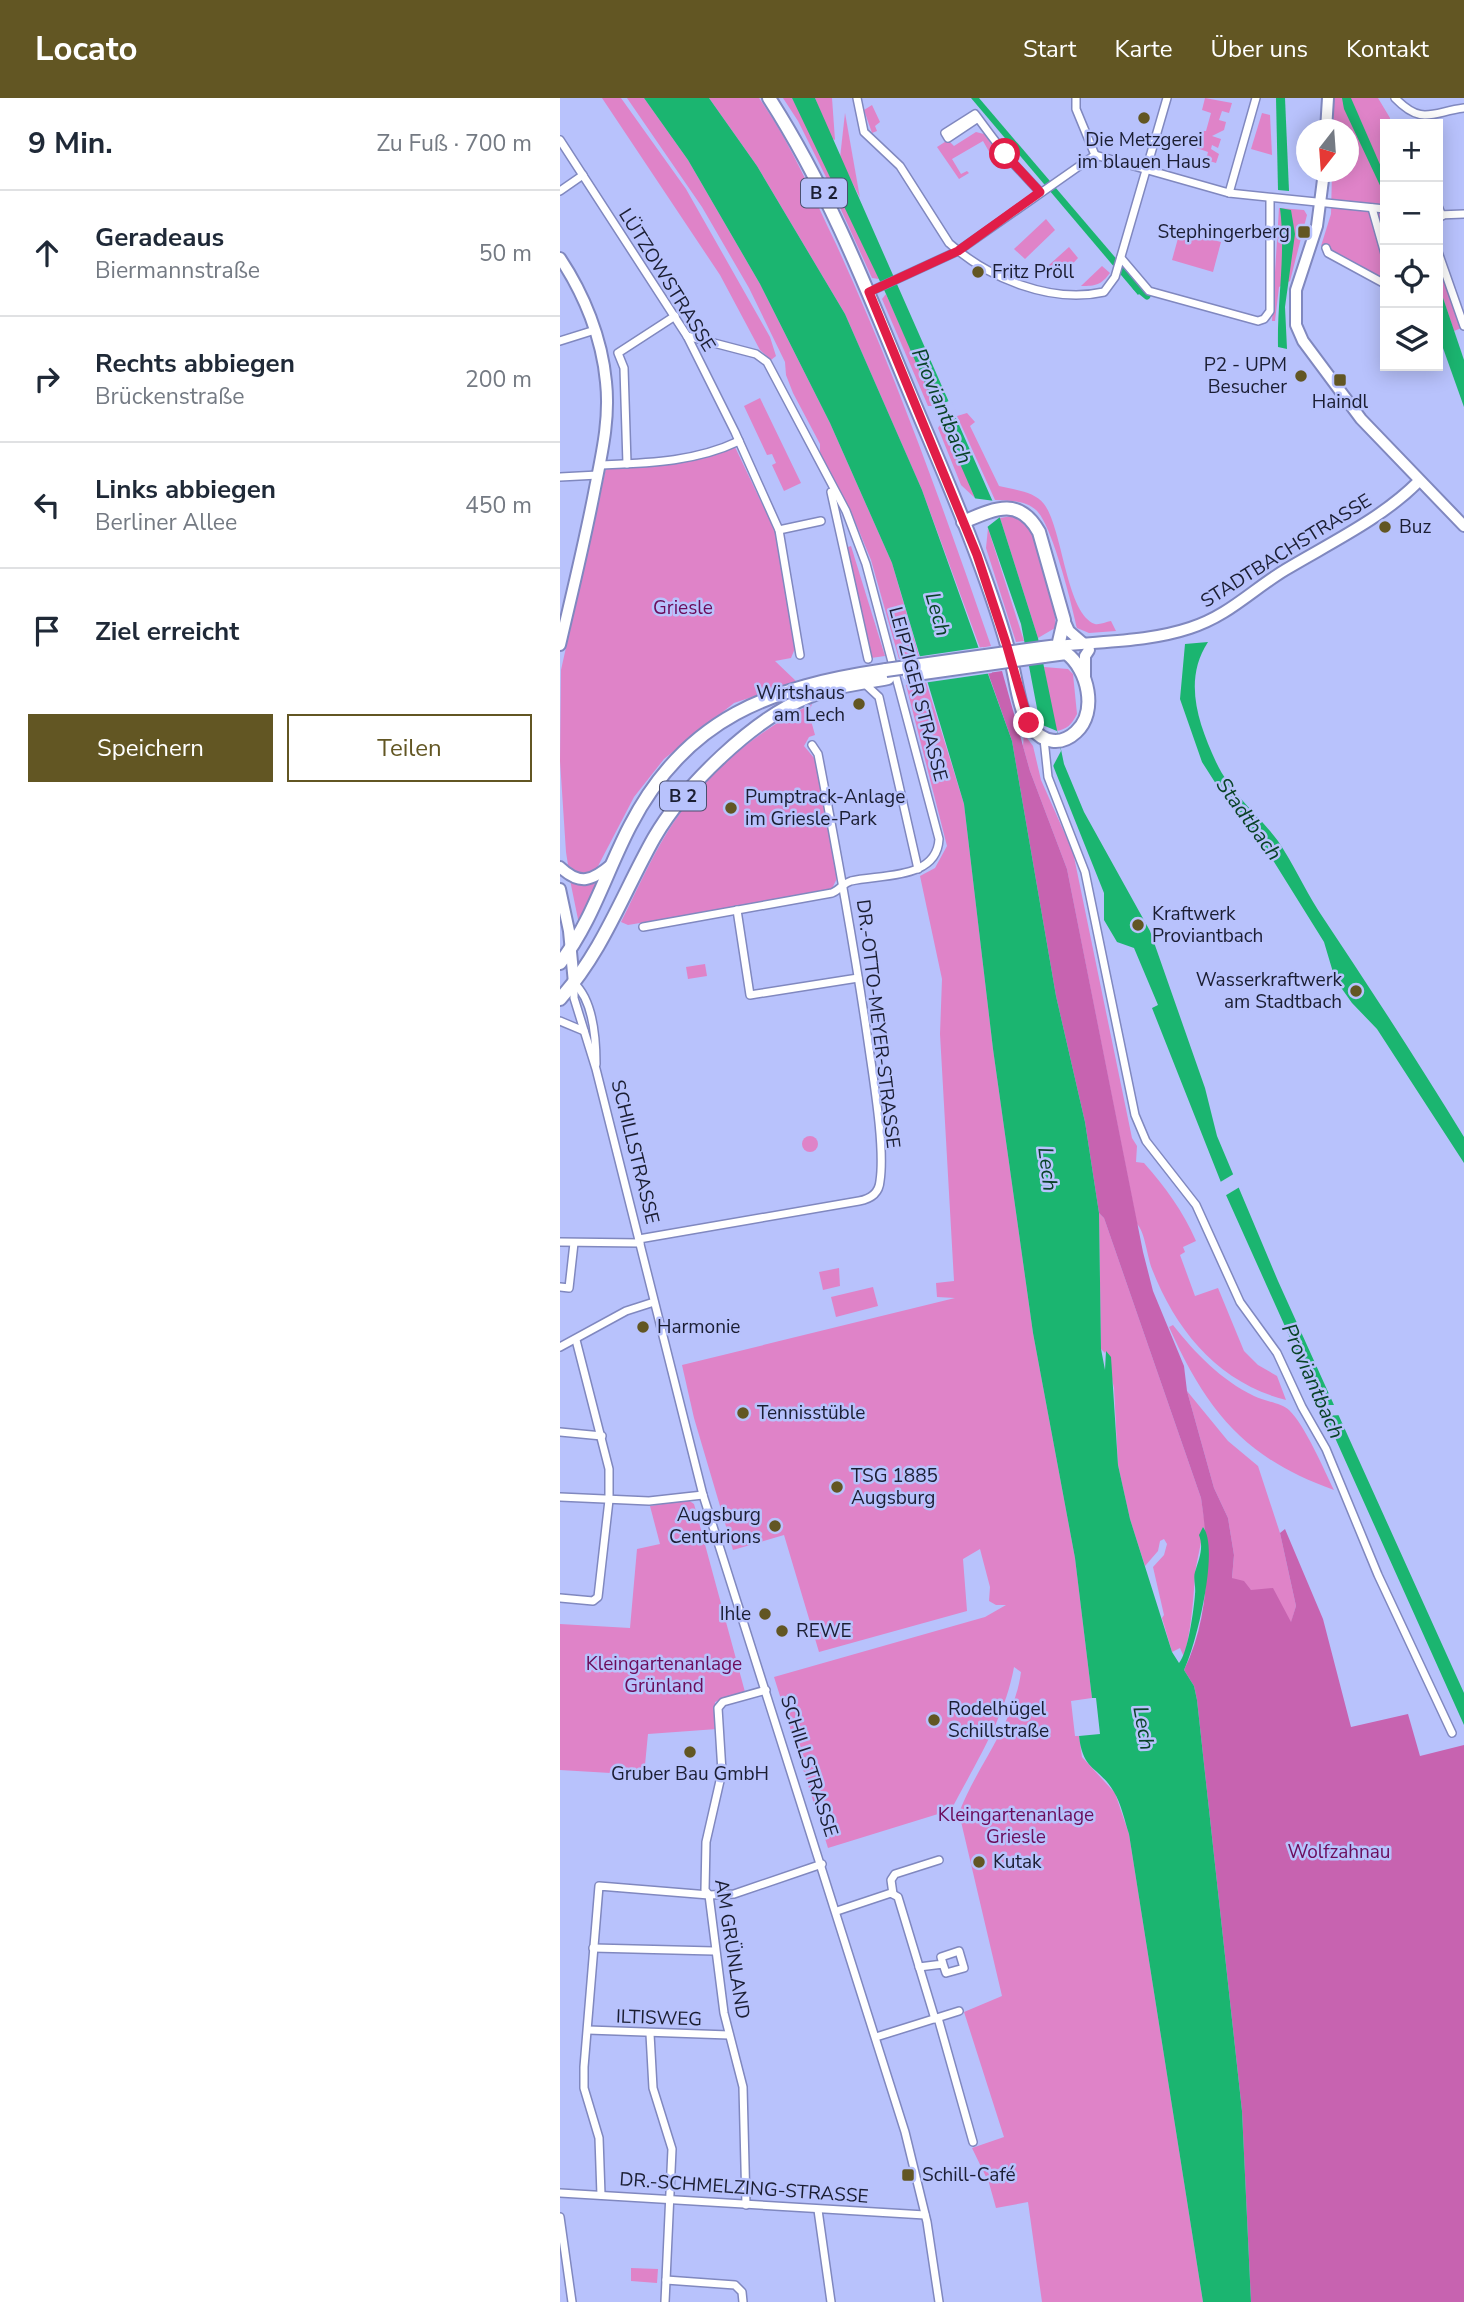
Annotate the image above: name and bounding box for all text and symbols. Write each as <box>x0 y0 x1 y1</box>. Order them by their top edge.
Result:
text: Locato <box>35 27 137 72</box>
text: Start <box>1023 33 1076 65</box>
text: Karte <box>1114 33 1172 65</box>
text: Über uns <box>1210 33 1308 65</box>
text: Kontakt <box>1346 33 1429 65</box>
marker: Die Metzgerei im blauen Haus <box>1136 110 1152 126</box>
north arrow <box>1296 119 1359 182</box>
map controls <box>1380 119 1443 371</box>
button: + <box>1380 119 1443 182</box>
text: 9 Min. <box>28 123 113 164</box>
place label: Die Metzgerei im blauen Haus <box>1077 127 1211 175</box>
text: Zu Fuß · 700 m <box>376 128 532 159</box>
route start <box>989 138 1020 169</box>
road number: B 2 <box>801 178 847 208</box>
button: − <box>1380 182 1443 245</box>
street label: LÜTZOWSTRASSE <box>612 203 722 357</box>
place label: Stephingerberg <box>1158 219 1290 245</box>
text: Geradeaus <box>95 220 224 255</box>
marker: Stephingerberg <box>1296 224 1312 240</box>
icon: ahead <box>28 234 66 272</box>
text: 50 m <box>479 238 532 269</box>
button: locate <box>1380 245 1443 308</box>
text: Biermannstraße <box>95 255 260 286</box>
place label: Fritz Pröll <box>992 259 1074 285</box>
marker: Fritz Pröll <box>970 264 986 280</box>
button: layers <box>1380 308 1443 371</box>
water label: Proviantbach <box>905 344 979 468</box>
text: Rechts abbiegen <box>95 346 295 381</box>
place label: P2 - UPM Besucher <box>1204 352 1287 400</box>
icon: right <box>28 360 66 398</box>
text: 200 m <box>465 364 532 395</box>
marker: P2 - UPM Besucher <box>1293 368 1309 384</box>
marker: Haindl <box>1332 372 1348 388</box>
text: Brückenstraße <box>95 381 245 412</box>
place label: Haindl <box>1312 389 1369 415</box>
text: Links abbiegen <box>95 472 276 507</box>
icon: left <box>28 486 66 524</box>
street label: STADTBACHSTRASSE <box>1196 488 1376 614</box>
text: 450 m <box>465 490 532 521</box>
text: Berliner Allee <box>95 507 237 538</box>
place label: Buz <box>1399 514 1432 540</box>
marker: Buz <box>1377 519 1393 535</box>
water label: Lech <box>918 589 958 639</box>
park label: Griesle <box>653 595 713 621</box>
street label: LEIPZIGER STRASSE <box>882 604 954 784</box>
icon: arrive <box>28 612 66 650</box>
text: Ziel erreicht <box>95 614 239 649</box>
place label: Wirtshaus am Lech <box>756 680 845 728</box>
marker: Wirtshaus am Lech <box>851 696 867 712</box>
route end <box>1013 707 1044 738</box>
button: Speichern <box>28 714 273 782</box>
button: Teilen <box>287 714 532 782</box>
water label: Stadtbach <box>1209 772 1289 866</box>
road number: B 2 <box>660 782 706 810</box>
place label: Pumptrack-Anlage im Griesle-Park <box>745 784 905 832</box>
marker: Pumptrack-Anlage im Griesle-Park <box>723 800 739 816</box>
street label: DR.-OTTO-MEYER-STRASSE <box>850 898 906 1150</box>
place label: Kraftwerk Proviantbach <box>1152 901 1263 949</box>
marker: Kraftwerk Proviantbach <box>1130 917 1146 933</box>
place label: Wasserkraftwerk am Stadtbach <box>1196 967 1342 1015</box>
marker: Wasserkraftwerk am Stadtbach <box>1348 983 1364 999</box>
street label: SCHILLSTRASSE <box>605 1077 665 1227</box>
water label: Lech <box>1031 1145 1065 1193</box>
place label: Harmonie <box>657 1314 740 1340</box>
marker: Harmonie <box>635 1319 651 1335</box>
water label: Proviantbach <box>1275 1319 1351 1443</box>
place label: Tennisstüble <box>757 1400 865 1426</box>
marker: Tennisstüble <box>735 1405 751 1421</box>
place label: TSG 1885 Augsburg <box>851 1463 938 1511</box>
marker: TSG 1885 Augsburg <box>829 1479 845 1495</box>
place label: Augsburg Centurions <box>669 1502 761 1550</box>
marker: Augsburg Centurions <box>767 1518 783 1534</box>
place label: Ihle <box>720 1601 751 1627</box>
marker: Ihle <box>757 1606 773 1622</box>
place label: REWE <box>796 1618 852 1644</box>
marker: REWE <box>774 1623 790 1639</box>
park label: Kleingartenanlage Grünland <box>586 1651 742 1699</box>
street label: SCHILLSTRASSE <box>774 1692 844 1840</box>
place label: Rodelhügel Schillstraße <box>948 1696 1049 1744</box>
water label: Lech <box>1126 1704 1162 1752</box>
marker: Rodelhügel Schillstraße <box>926 1712 942 1728</box>
marker: Gruber Bau GmbH <box>682 1744 698 1760</box>
place label: Gruber Bau GmbH <box>611 1761 769 1787</box>
park label: Kleingartenanlage Griesle <box>938 1802 1094 1850</box>
park label: Wolfzahnau <box>1287 1839 1391 1865</box>
place label: Kutak <box>993 1849 1042 1875</box>
marker: Kutak <box>971 1854 987 1870</box>
street label: AM GRÜNLAND <box>708 1877 756 2021</box>
street label: ILTISWEG <box>615 2004 703 2032</box>
place label: Schill-Café <box>922 2162 1016 2188</box>
street label: DR.-SCHMELZING-STRASSE <box>618 2166 870 2210</box>
marker: Schill-Café <box>900 2167 916 2183</box>

